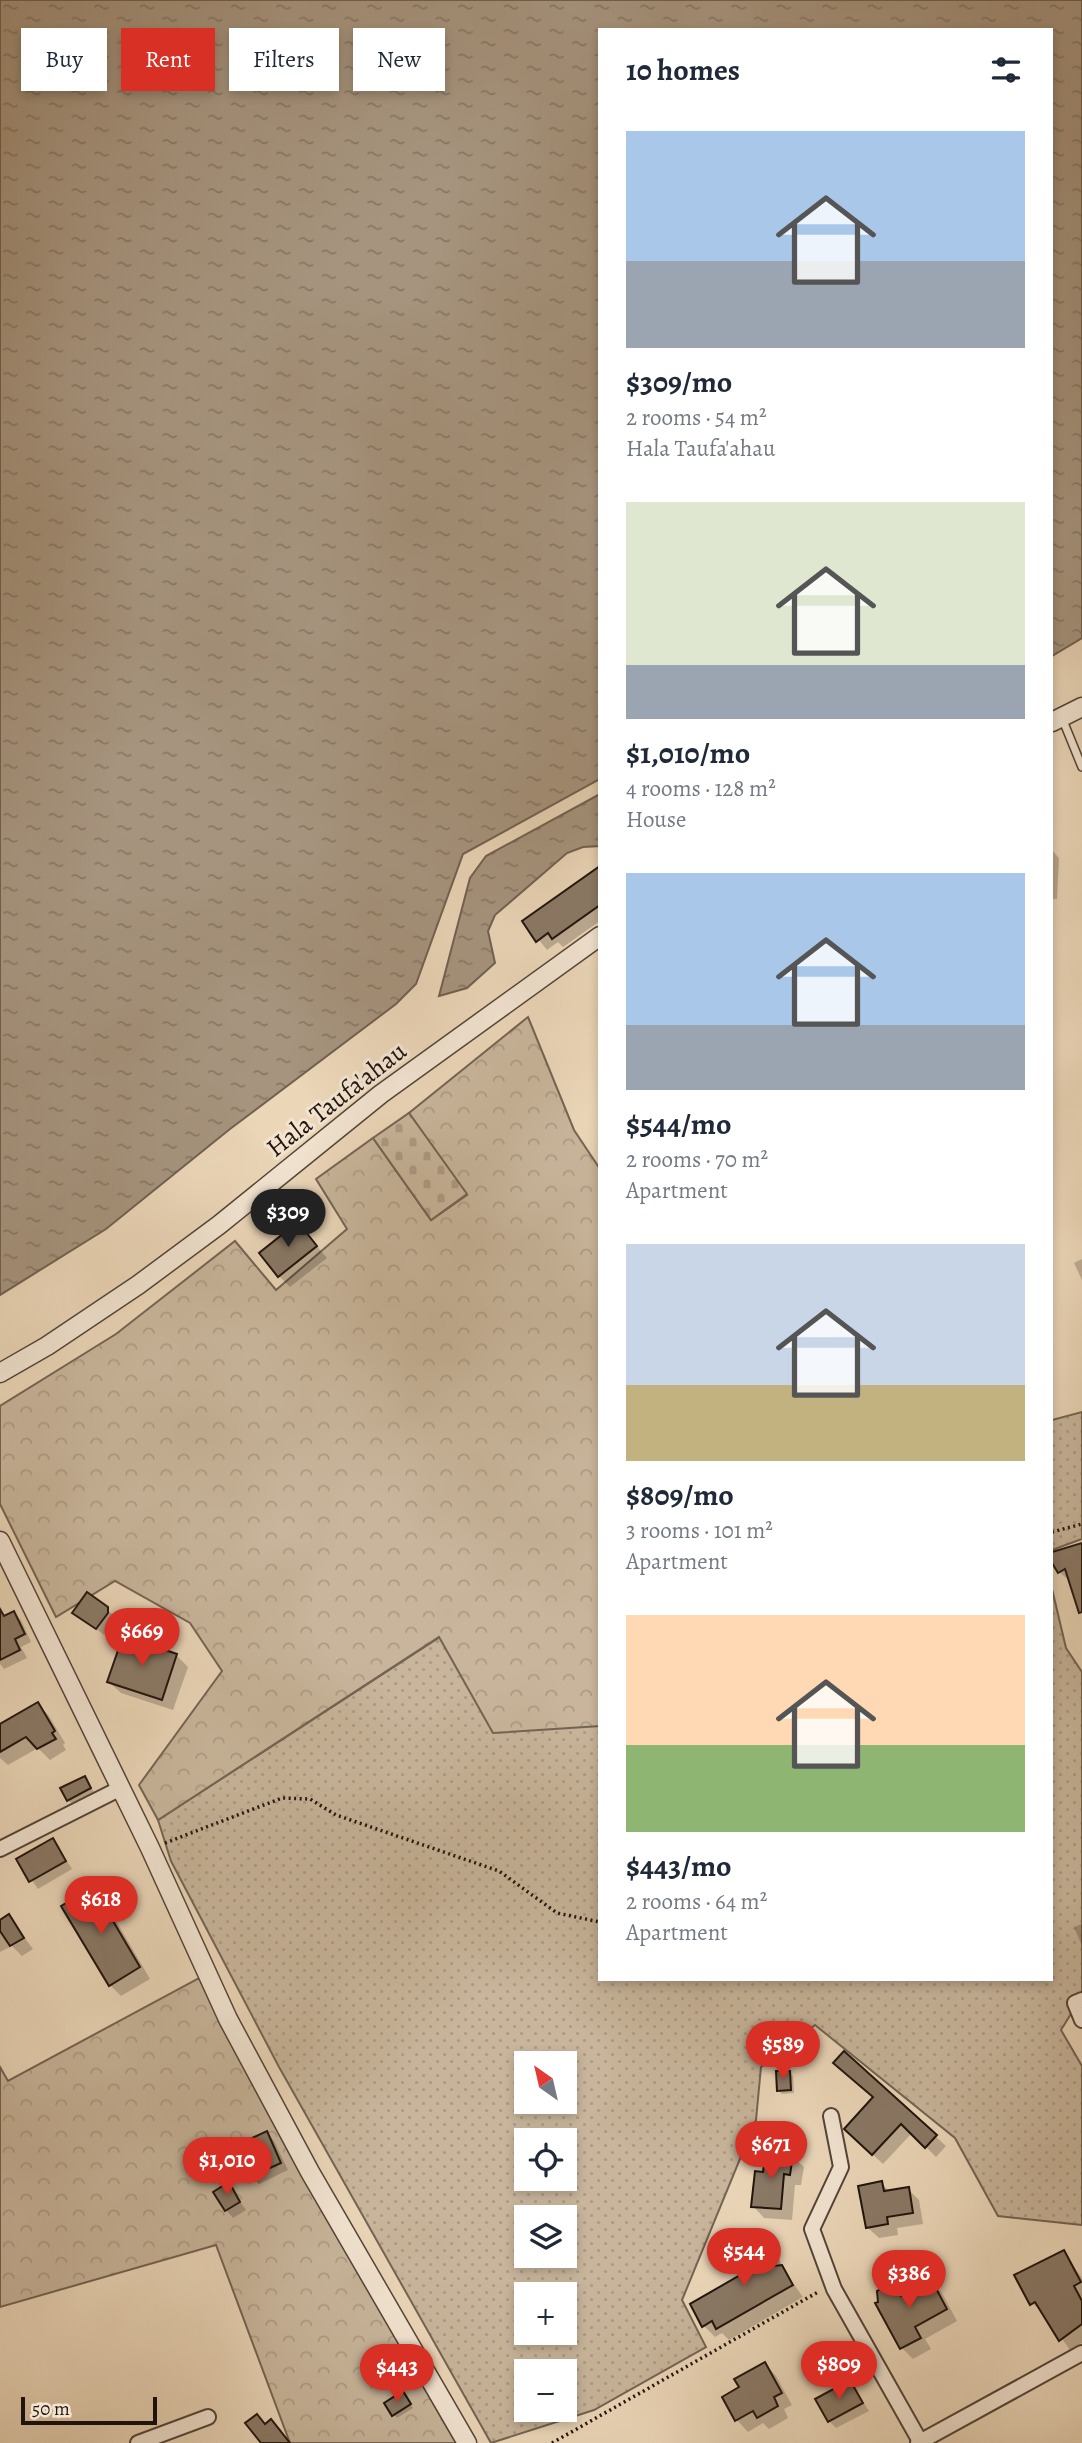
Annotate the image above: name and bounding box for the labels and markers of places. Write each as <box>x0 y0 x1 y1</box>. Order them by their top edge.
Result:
pin: $309 <box>247 1190 329 1249</box>
pin: $669 <box>101 1608 183 1668</box>
pin: $618 <box>60 1876 142 1936</box>
pin: $589 <box>742 2022 824 2081</box>
pin: $671 <box>730 2122 812 2181</box>
pin: $1,010 <box>170 2138 284 2197</box>
pin: $544 <box>703 2228 785 2288</box>
pin: $386 <box>868 2250 950 2310</box>
pin: $809 <box>798 2342 880 2401</box>
pin: $443 <box>356 2344 438 2404</box>

